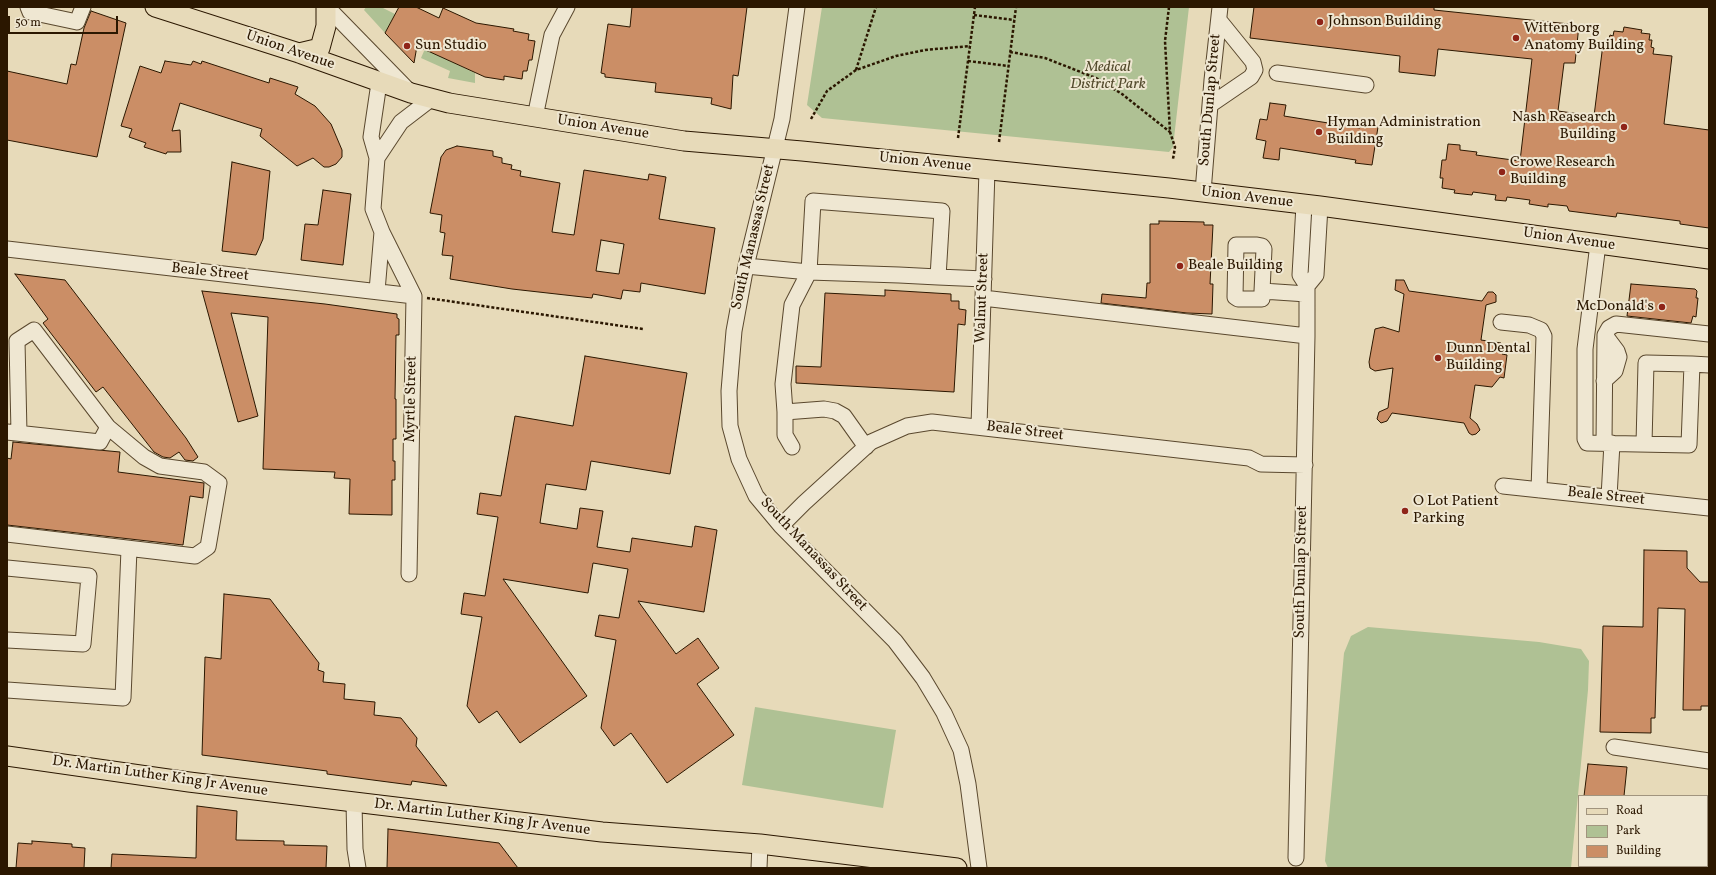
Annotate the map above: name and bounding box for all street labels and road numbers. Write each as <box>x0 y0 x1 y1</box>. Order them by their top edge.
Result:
street label: Union Avenue <box>243 27 337 75</box>
street label: South Dunlap Street <box>1196 33 1226 167</box>
street label: Union Avenue <box>556 112 650 144</box>
street label: Union Avenue <box>878 149 972 177</box>
street label: South Manassas Street <box>728 162 780 312</box>
street label: Union Avenue <box>1200 183 1294 213</box>
street label: Union Avenue <box>1522 225 1616 255</box>
street label: Walnut Street <box>972 252 994 344</box>
street label: Beale Street <box>170 260 250 286</box>
street label: Myrtle Street <box>402 355 422 443</box>
street label: Beale Street <box>985 418 1065 446</box>
street label: Beale Street <box>1566 484 1646 510</box>
street label: South Manassas Street <box>756 494 870 616</box>
street label: South Dunlap Street <box>1292 505 1312 639</box>
street label: Dr. Martin Luther King Jr Avenue <box>51 753 269 801</box>
street label: Dr. Martin Luther King Jr Avenue <box>373 796 591 840</box>

